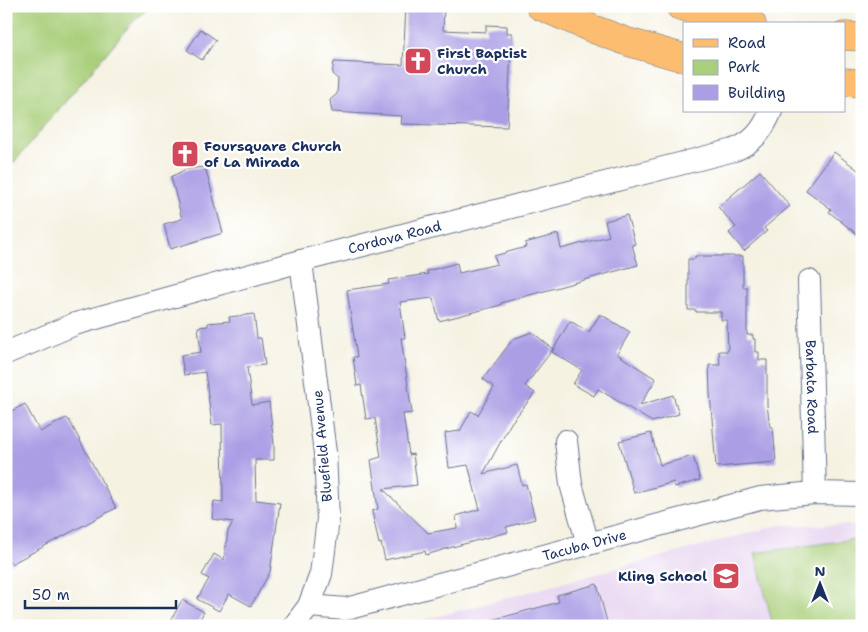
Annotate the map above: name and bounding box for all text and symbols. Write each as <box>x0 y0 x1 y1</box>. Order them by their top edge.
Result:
legend <box>683 22 846 112</box>
text: Road <box>728 33 766 53</box>
place label: First Baptist Church <box>437 44 527 78</box>
church icon: First Baptist Church <box>403 46 433 76</box>
text: Park <box>728 57 760 77</box>
text: Building <box>728 83 785 103</box>
place label: Foursquare Church of La Mirada <box>204 137 341 171</box>
church icon: Foursquare Church of La Mirada <box>170 139 200 169</box>
street label: Cordova Road <box>346 216 443 258</box>
street label: Barbata Road <box>802 340 822 434</box>
street label: Bluefield Avenue <box>308 389 336 503</box>
street label: Tacuba Drive <box>540 525 629 565</box>
north arrow <box>796 560 846 610</box>
school or university icon: Kling School <box>711 561 741 591</box>
text: N <box>814 562 826 580</box>
place label: Kling School <box>618 567 707 585</box>
scale bar <box>25 577 176 609</box>
text: 50 m <box>32 585 70 605</box>

